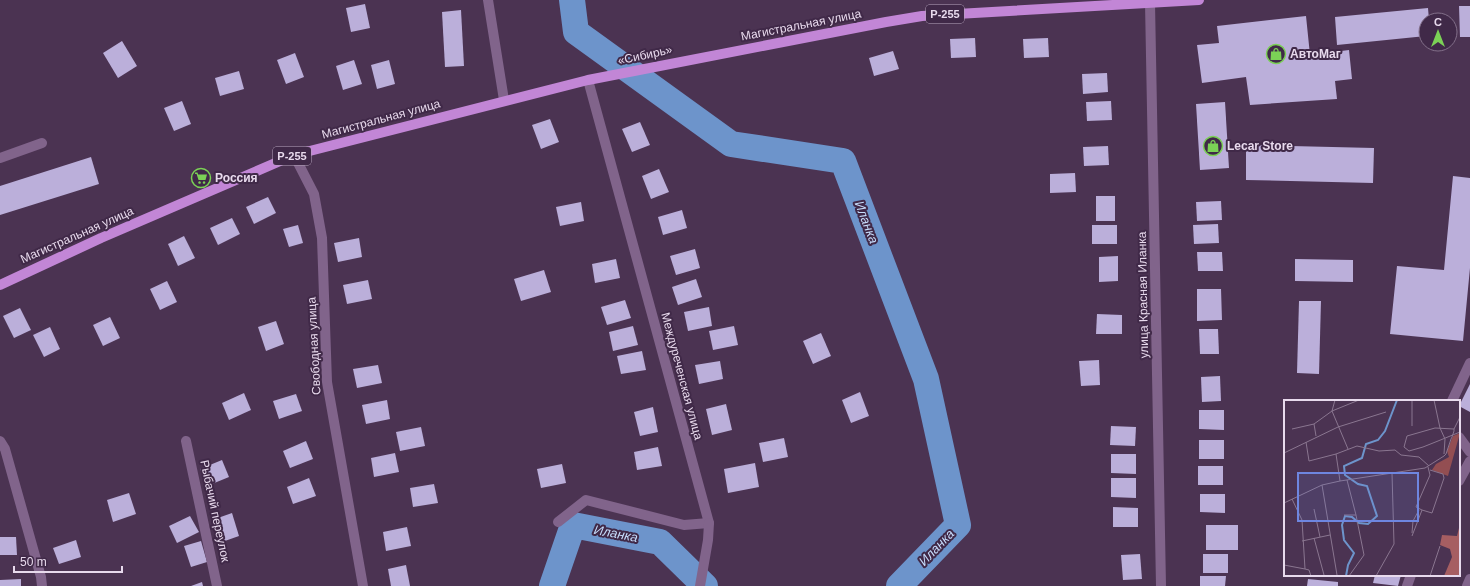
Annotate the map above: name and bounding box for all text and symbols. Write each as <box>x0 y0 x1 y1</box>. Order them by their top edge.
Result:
road number: Р-255 <box>926 5 964 23</box>
street label: Магистральная улица <box>740 6 863 44</box>
north arrow <box>1418 12 1458 52</box>
text: С <box>1434 16 1442 28</box>
street label: «Сибирь» <box>617 42 674 68</box>
shop icon: АвтоМаг <box>1265 43 1287 65</box>
place label: АвтоМаг <box>1290 47 1341 61</box>
street label: Магистральная улица <box>320 96 442 142</box>
shop icon: Lecar Store <box>1202 135 1224 157</box>
place label: Lecar Store <box>1227 139 1293 153</box>
road number: Р-255 <box>273 147 311 165</box>
supermarket icon: Россия <box>190 167 212 189</box>
place label: Россия <box>215 171 258 185</box>
water label: Иланка <box>852 199 881 246</box>
street label: Магистральная улица <box>18 204 136 266</box>
street label: улица Красная Иланка <box>1135 231 1151 359</box>
street label: Свободная улица <box>304 296 324 395</box>
street label: Междуреченская улица <box>658 311 706 441</box>
inset map <box>1284 400 1460 576</box>
street label: Рыбачий переулок <box>197 459 233 564</box>
water label: Иланка <box>593 522 639 545</box>
water label: Иланка <box>916 526 957 569</box>
scale bar <box>14 548 122 574</box>
text: 50 m <box>20 555 47 569</box>

